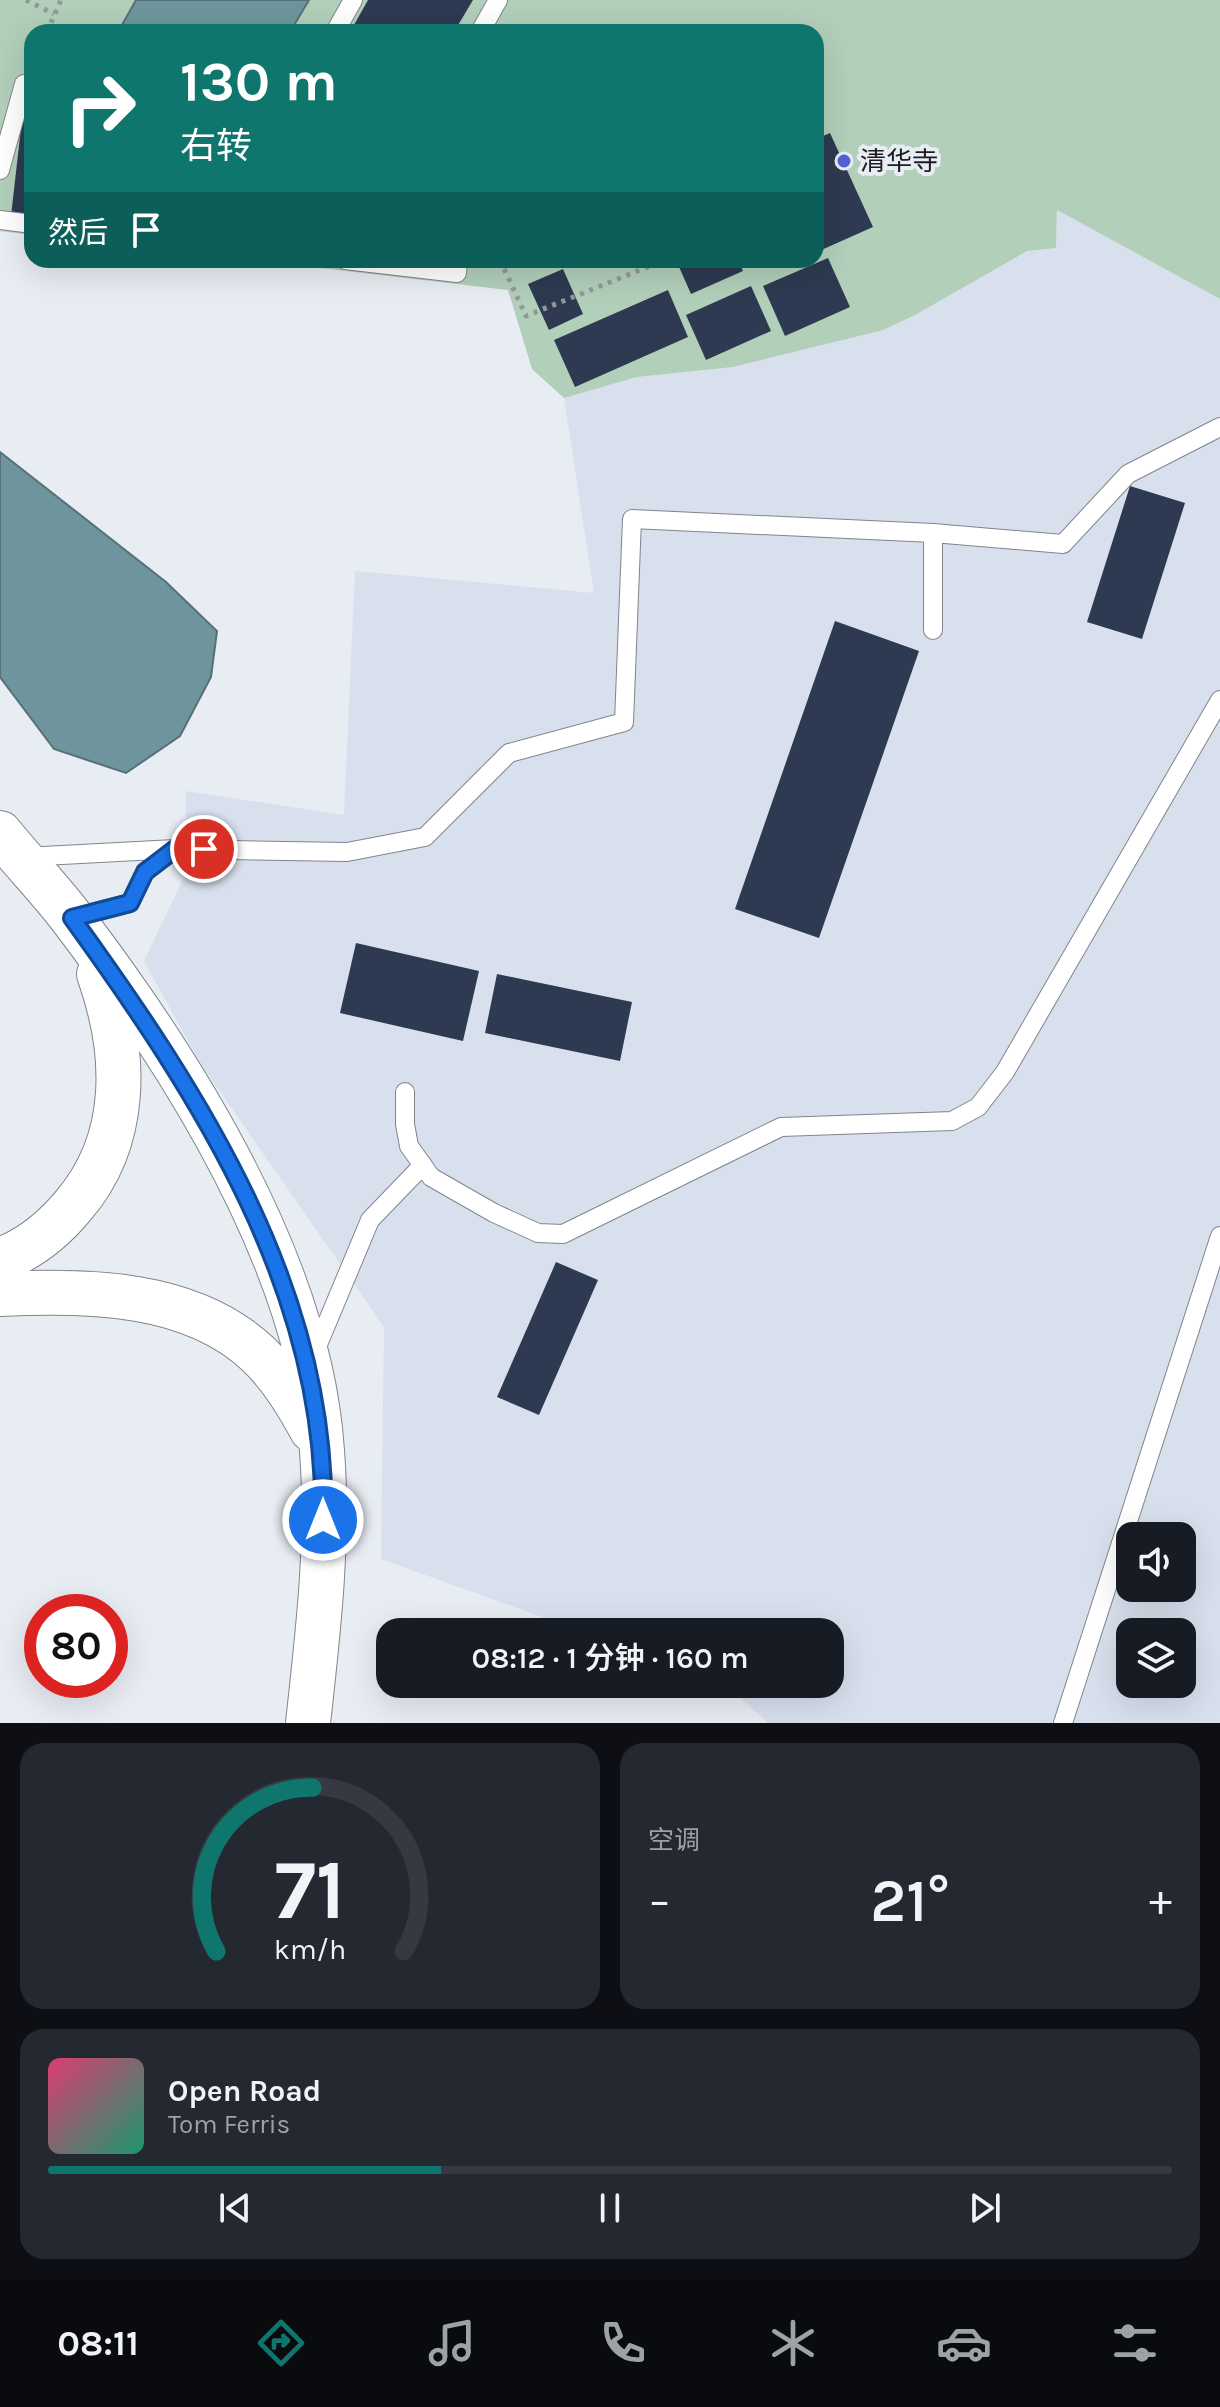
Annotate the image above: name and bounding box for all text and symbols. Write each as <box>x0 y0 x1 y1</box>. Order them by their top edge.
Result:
text: 130 m <box>180 49 338 114</box>
icon: right <box>48 56 152 160</box>
text: 右转 <box>180 125 252 167</box>
place label: 清华寺 <box>860 146 938 177</box>
marker: 清华寺 <box>835 152 853 170</box>
icon: arrive <box>124 208 168 252</box>
text: 然后 <box>48 215 108 251</box>
pin <box>170 815 238 883</box>
icon: arrive <box>182 827 226 871</box>
position arrow <box>281 1478 365 1562</box>
map controls <box>1116 1522 1196 1698</box>
button: sound <box>1116 1522 1196 1602</box>
speed limit sign: 80 <box>24 1594 128 1698</box>
button: layers <box>1116 1618 1196 1698</box>
text: 08:12 · 1 分钟 · 160 m <box>471 1640 749 1676</box>
text: 空调 <box>648 1825 700 1856</box>
text: 71 <box>274 1842 346 1939</box>
text: 21° <box>870 1866 950 1936</box>
text: − <box>648 1875 671 1926</box>
text: + <box>1149 1875 1172 1926</box>
text: km/h <box>274 1933 346 1966</box>
text: Open Road <box>168 2073 321 2109</box>
text: Tom Ferris <box>168 2109 290 2140</box>
icon: previous <box>213 2186 257 2230</box>
icon: pause <box>588 2186 632 2230</box>
icon: next <box>963 2186 1007 2230</box>
icon: directions <box>253 2315 309 2371</box>
icon: music <box>424 2315 480 2371</box>
icon: phone <box>595 2315 651 2371</box>
icon: climate <box>765 2315 821 2371</box>
icon: car <box>936 2315 992 2371</box>
icon: filters <box>1107 2315 1163 2371</box>
text: 08:11 <box>57 2322 139 2364</box>

